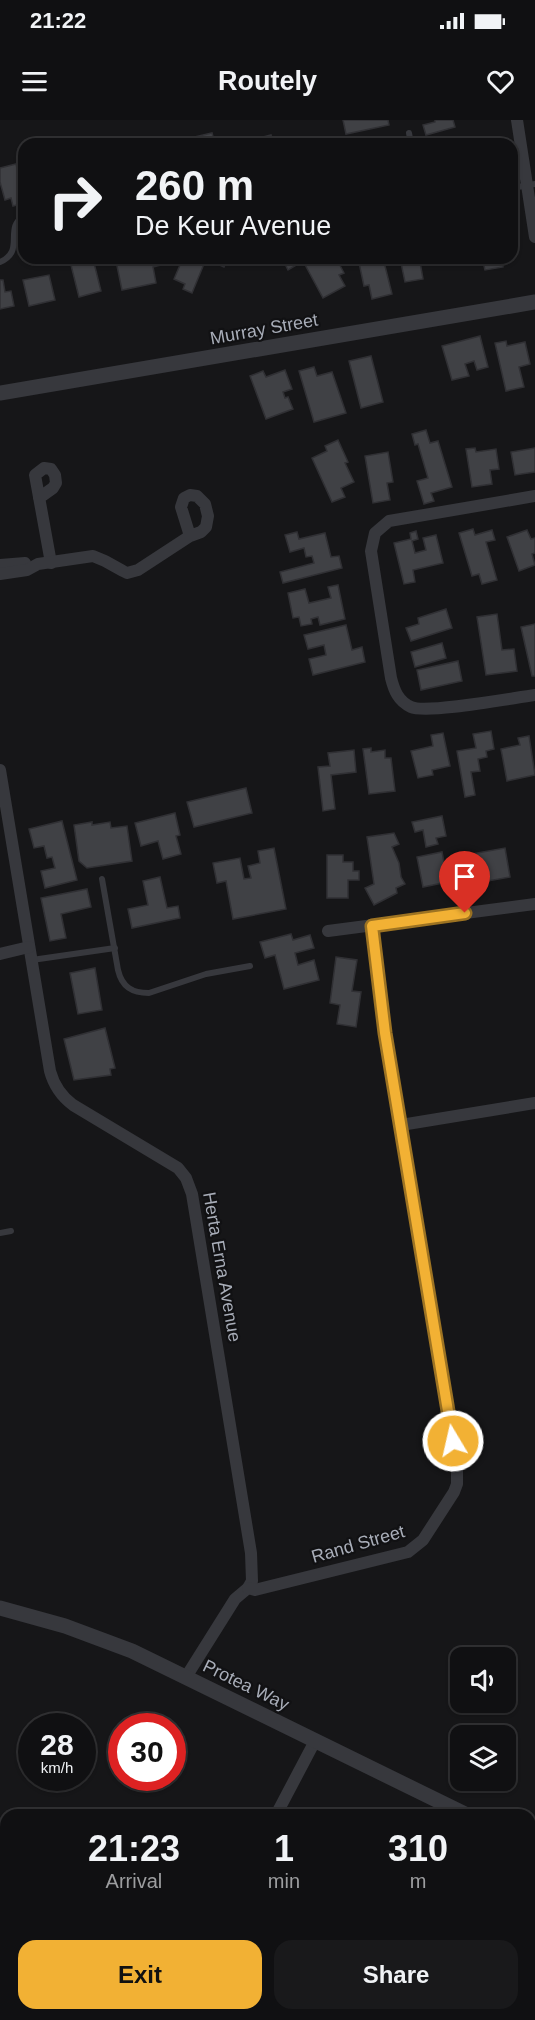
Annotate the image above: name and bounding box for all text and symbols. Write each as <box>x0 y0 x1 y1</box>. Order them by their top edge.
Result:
text: 21:22 <box>30 8 86 33</box>
icon: menu <box>18 65 51 98</box>
icon: heart <box>484 65 517 98</box>
text: Routely <box>218 66 317 96</box>
icon: right <box>36 162 114 240</box>
text: 260 m <box>135 162 254 209</box>
text: De Keur Avenue <box>135 211 331 241</box>
street label: Murray Street <box>209 310 319 348</box>
pin <box>439 851 490 913</box>
icon: arrive <box>448 860 481 893</box>
street label: Herta Erna Avenue <box>199 1191 245 1343</box>
position arrow <box>421 1409 485 1473</box>
street label: Rand Street <box>309 1521 407 1567</box>
map controls <box>450 1647 516 1791</box>
button: sound <box>450 1647 516 1713</box>
street label: Protea Way <box>200 1656 292 1714</box>
speed limit sign: 30 <box>108 1713 186 1791</box>
button: layers <box>450 1725 516 1791</box>
text: 28 <box>40 1728 74 1761</box>
text: km/h <box>41 1759 73 1776</box>
text: 21:23 <box>88 1828 180 1869</box>
text: 1 <box>274 1828 294 1869</box>
text: 310 <box>388 1828 448 1869</box>
text: Arrival <box>106 1870 162 1892</box>
text: min <box>268 1870 300 1892</box>
text: m <box>410 1870 426 1892</box>
button: Exit <box>18 1940 262 2009</box>
button: Share <box>274 1940 518 2009</box>

